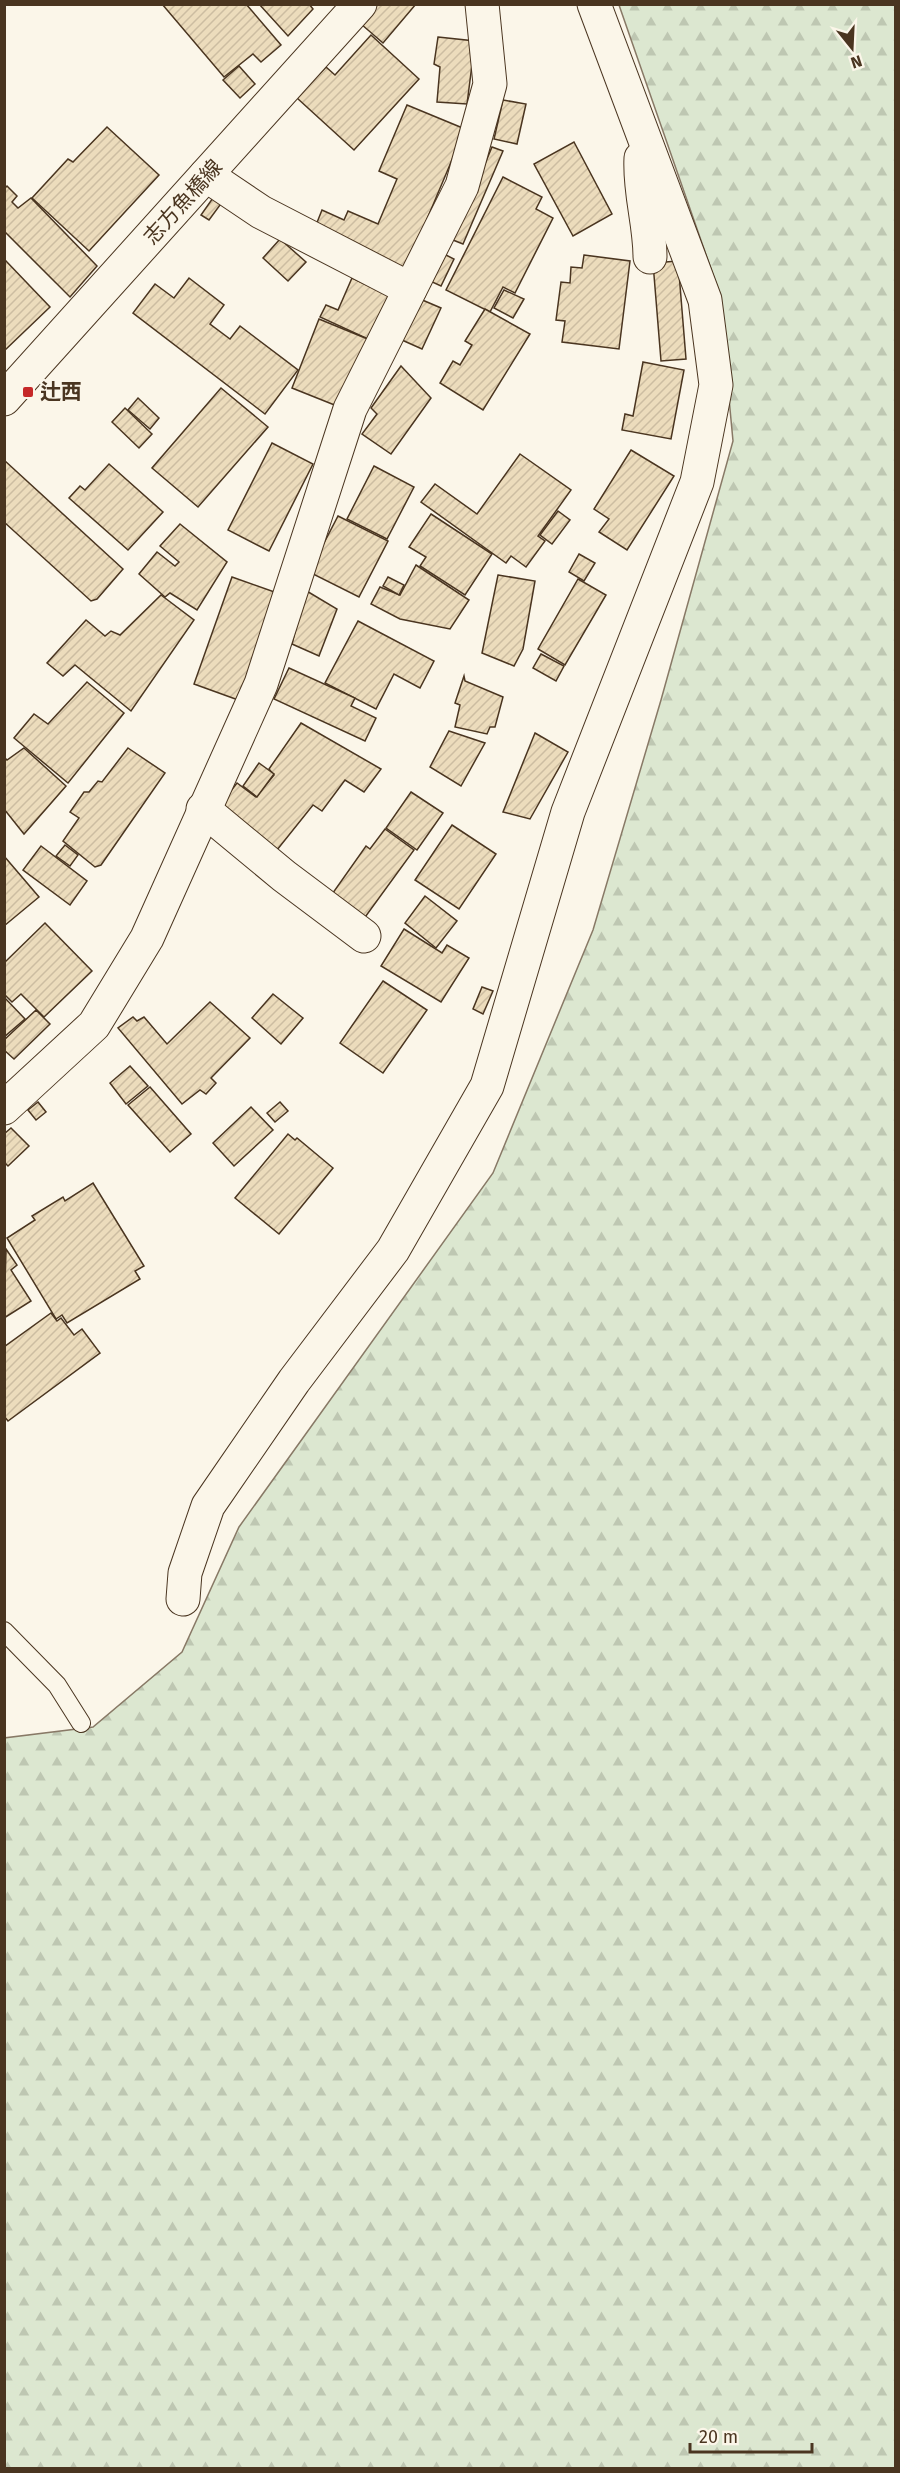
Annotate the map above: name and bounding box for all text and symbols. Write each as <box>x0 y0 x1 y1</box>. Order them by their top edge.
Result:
north arrow <box>822 18 882 78</box>
text: N <box>849 51 864 72</box>
street label: 志方魚橋線 <box>138 154 228 250</box>
place label: 辻西 <box>40 379 82 405</box>
marker: 辻西 <box>21 385 35 399</box>
scale bar <box>690 2416 812 2454</box>
text: 20 m <box>699 2426 738 2448</box>

